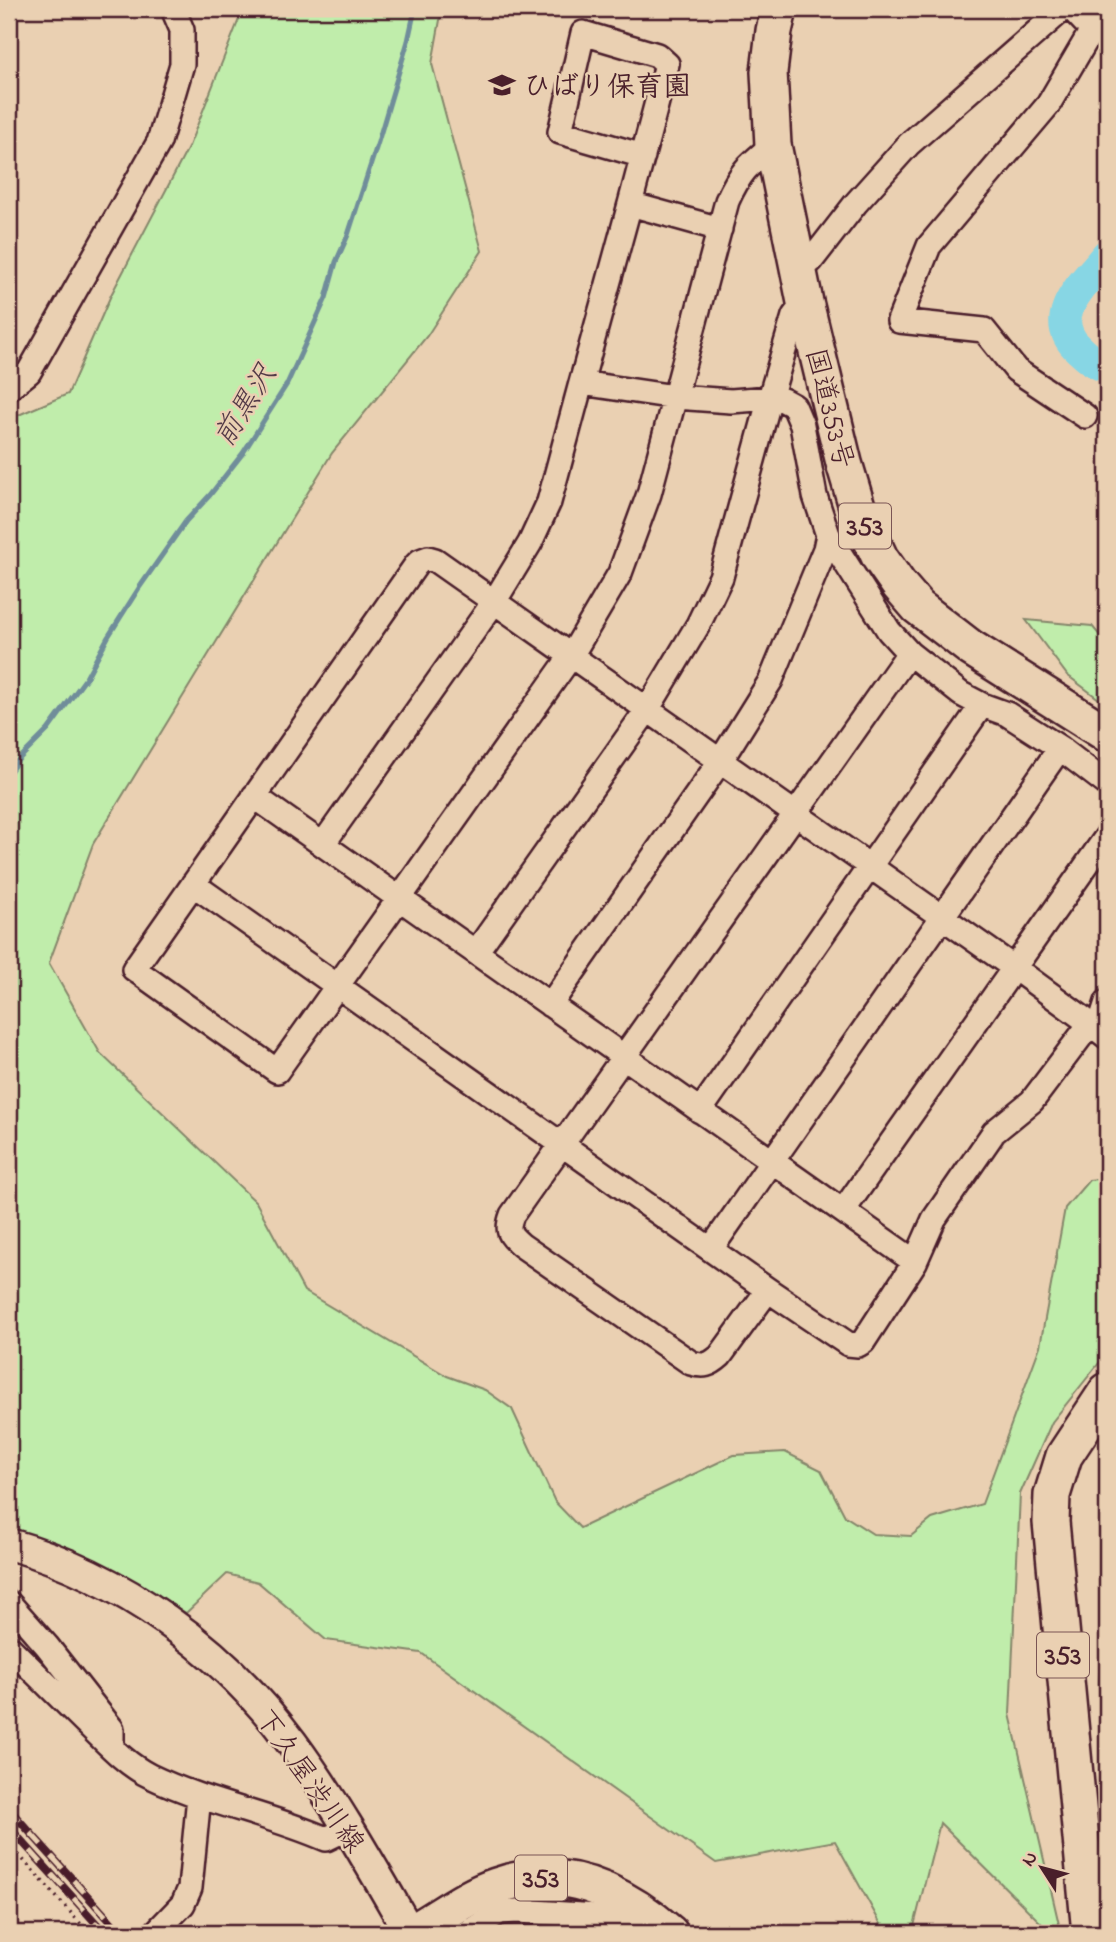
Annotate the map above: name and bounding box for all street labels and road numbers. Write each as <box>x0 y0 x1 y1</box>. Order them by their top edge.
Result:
street label: 国道353号 <box>793 344 862 474</box>
road number: 353 <box>839 504 891 548</box>
road number: 353 <box>1037 1632 1089 1678</box>
street label: 下久屋渋川線 <box>243 1701 373 1863</box>
road number: 353 <box>515 1856 567 1900</box>

